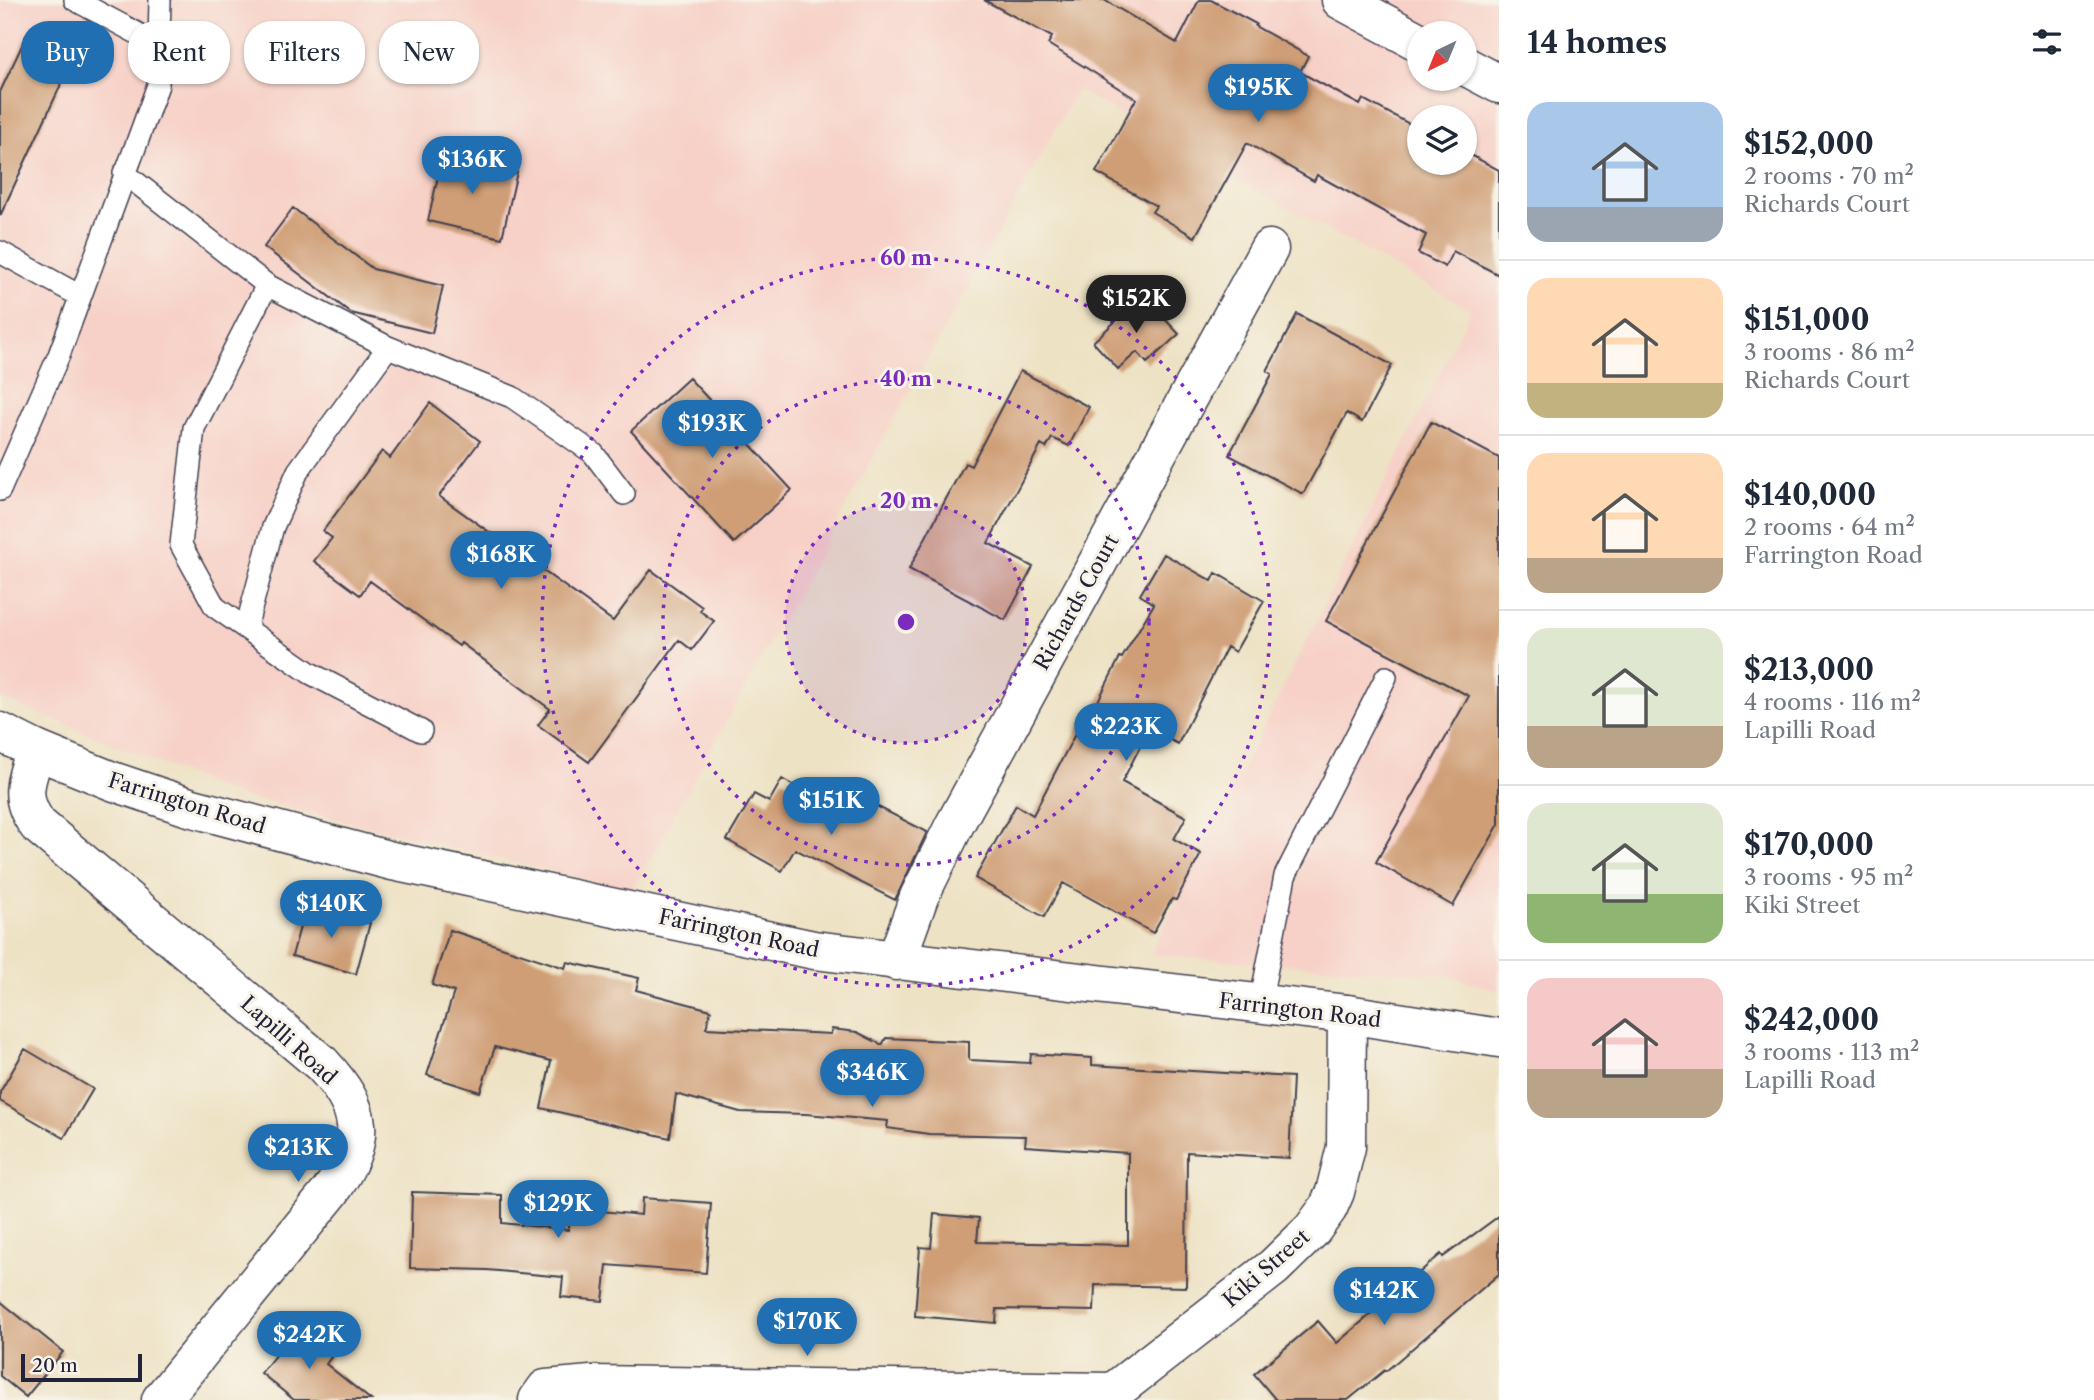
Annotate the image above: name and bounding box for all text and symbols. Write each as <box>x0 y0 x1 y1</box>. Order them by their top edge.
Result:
chip: Buy <box>21 21 114 84</box>
chip: Rent <box>128 21 230 84</box>
chip: Filters <box>244 21 365 84</box>
chip: New <box>379 21 479 84</box>
north arrow <box>1407 21 1477 91</box>
map controls <box>1407 21 1477 175</box>
icon: filters <box>2028 23 2066 61</box>
text: 14 homes <box>1527 24 1667 61</box>
pin: $195K <box>1209 64 1307 124</box>
text: $195K <box>1224 73 1292 101</box>
button: layers <box>1407 105 1477 175</box>
text: $152,000 <box>1744 125 1874 162</box>
icon: home <box>1583 130 1667 214</box>
pin: $136K <box>423 136 521 196</box>
text: $136K <box>438 145 506 173</box>
text: 2 rooms · 70 m² <box>1744 162 1914 190</box>
text: Richards Court <box>1744 190 1910 218</box>
text: 60 m <box>880 245 932 270</box>
pin: $152K <box>1087 276 1185 335</box>
text: $152K <box>1102 284 1170 312</box>
text: $151,000 <box>1744 301 1870 338</box>
icon: home <box>1583 306 1667 390</box>
text: 3 rooms · 86 m² <box>1744 338 1915 366</box>
text: 40 m <box>880 366 932 391</box>
text: Richards Court <box>1744 366 1910 394</box>
pin: $193K <box>663 400 761 460</box>
text: $193K <box>678 409 746 437</box>
text: $140,000 <box>1744 476 1876 513</box>
icon: home <box>1583 481 1667 565</box>
text: 20 m <box>880 488 932 513</box>
text: 2 rooms · 64 m² <box>1744 513 1915 541</box>
street label: Richards Court <box>1028 529 1124 674</box>
pin: $168K <box>452 532 550 591</box>
text: $168K <box>466 540 536 568</box>
text: Farrington Road <box>1744 541 1923 569</box>
centre of rings <box>894 610 918 634</box>
text: $213,000 <box>1744 651 1874 688</box>
icon: home <box>1583 656 1667 740</box>
text: 4 rooms · 116 m² <box>1744 688 1921 716</box>
pin: $223K <box>1077 704 1175 763</box>
text: $223K <box>1090 712 1162 740</box>
text: Lapilli Road <box>1744 716 1876 744</box>
street label: Farrington Road <box>105 767 269 839</box>
pin: $151K <box>782 778 880 837</box>
text: $151K <box>799 786 863 814</box>
text: $170,000 <box>1744 826 1874 863</box>
icon: home <box>1583 831 1667 915</box>
text: 3 rooms · 95 m² <box>1744 863 1913 891</box>
pin: $140K <box>282 880 380 940</box>
text: $140K <box>296 889 366 917</box>
text: Kiki Street <box>1744 891 1861 919</box>
street label: Farrington Road <box>657 904 822 962</box>
street label: Farrington Road <box>1217 988 1383 1032</box>
street label: Lapilli Road <box>236 990 342 1090</box>
text: $242,000 <box>1744 1001 1879 1038</box>
icon: home <box>1583 1006 1667 1090</box>
text: 3 rooms · 113 m² <box>1744 1038 1920 1066</box>
pin: $346K <box>823 1050 921 1109</box>
text: $346K <box>836 1058 908 1086</box>
text: Lapilli Road <box>1744 1066 1876 1094</box>
pin: $213K <box>249 1124 347 1184</box>
text: $213K <box>264 1133 332 1161</box>
pin: $129K <box>509 1180 607 1240</box>
text: $129K <box>524 1189 592 1217</box>
street label: Kiki Street <box>1218 1223 1315 1312</box>
pin: $142K <box>1335 1268 1433 1327</box>
text: $142K <box>1350 1276 1418 1304</box>
pin: $170K <box>758 1298 856 1358</box>
text: $170K <box>773 1307 841 1335</box>
pin: $242K <box>260 1312 358 1371</box>
text: $242K <box>273 1320 345 1348</box>
scale bar <box>21 1351 142 1383</box>
text: 20 m <box>32 1354 78 1377</box>

